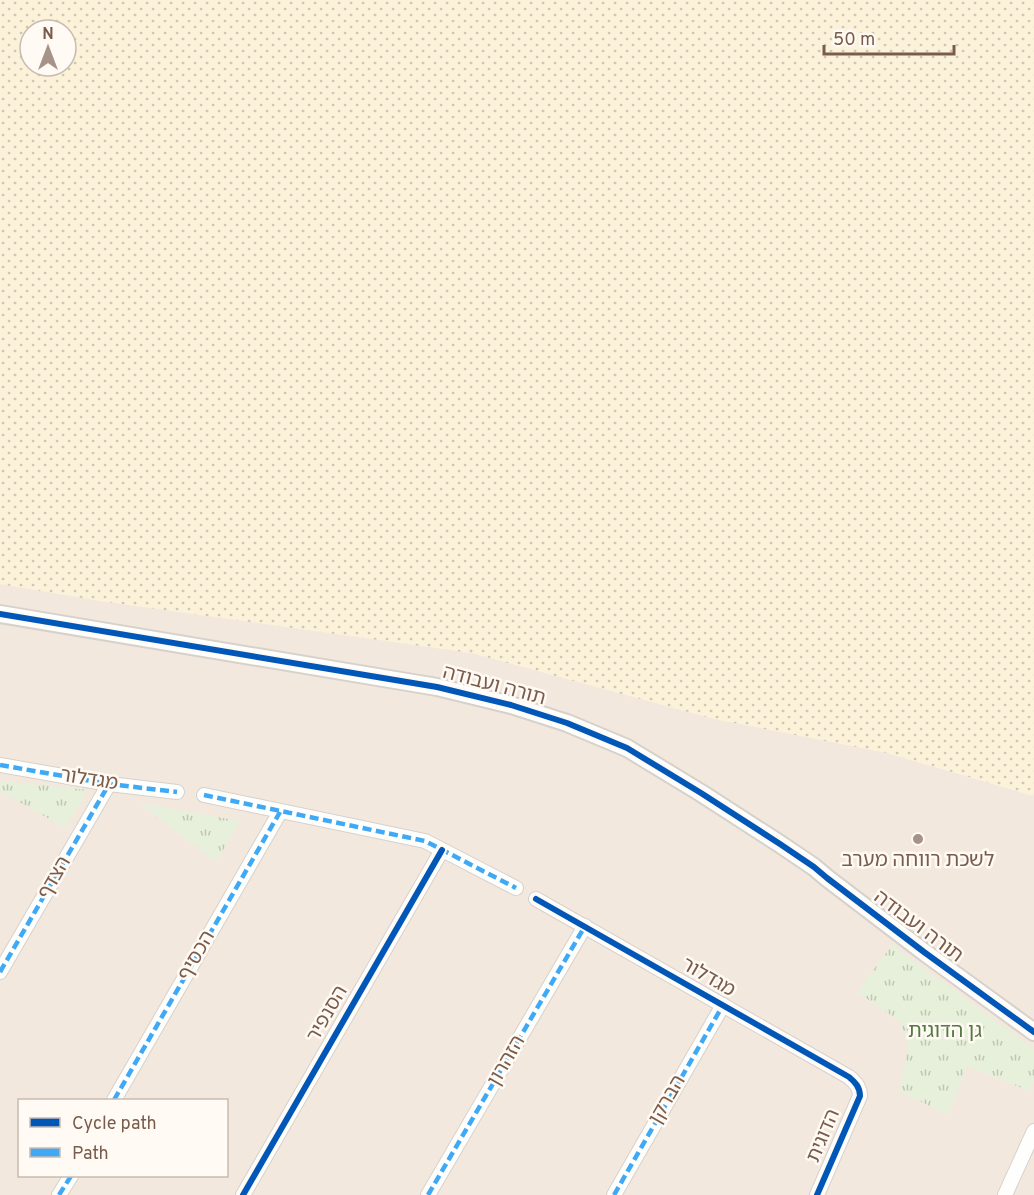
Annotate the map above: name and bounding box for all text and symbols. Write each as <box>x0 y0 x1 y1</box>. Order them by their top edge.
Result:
north arrow <box>18 18 78 78</box>
scale bar <box>824 18 954 56</box>
text: N <box>42 25 54 45</box>
text: 50 m <box>833 29 875 52</box>
street label: תורה ועבודה <box>440 660 548 712</box>
street label: מגדלור <box>58 763 120 797</box>
marker: לשכת רווחה מערב <box>911 832 925 846</box>
place label: לשכת רווחה מערב <box>842 848 994 874</box>
street label: הצדף <box>32 852 78 904</box>
street label: תורה ועבודה <box>868 885 968 969</box>
street label: הכסיף <box>172 926 222 986</box>
street label: מגדלור <box>676 952 740 1004</box>
street label: הסנפיר <box>301 981 355 1047</box>
park label: גן הדוגית <box>908 1019 983 1045</box>
street label: הזהרון <box>482 1031 532 1091</box>
street label: הברקן <box>643 1071 693 1129</box>
legend <box>18 1099 228 1177</box>
street label: הדוגית <box>801 1105 847 1167</box>
text: Cycle path <box>72 1113 157 1136</box>
text: Path <box>72 1143 109 1166</box>

